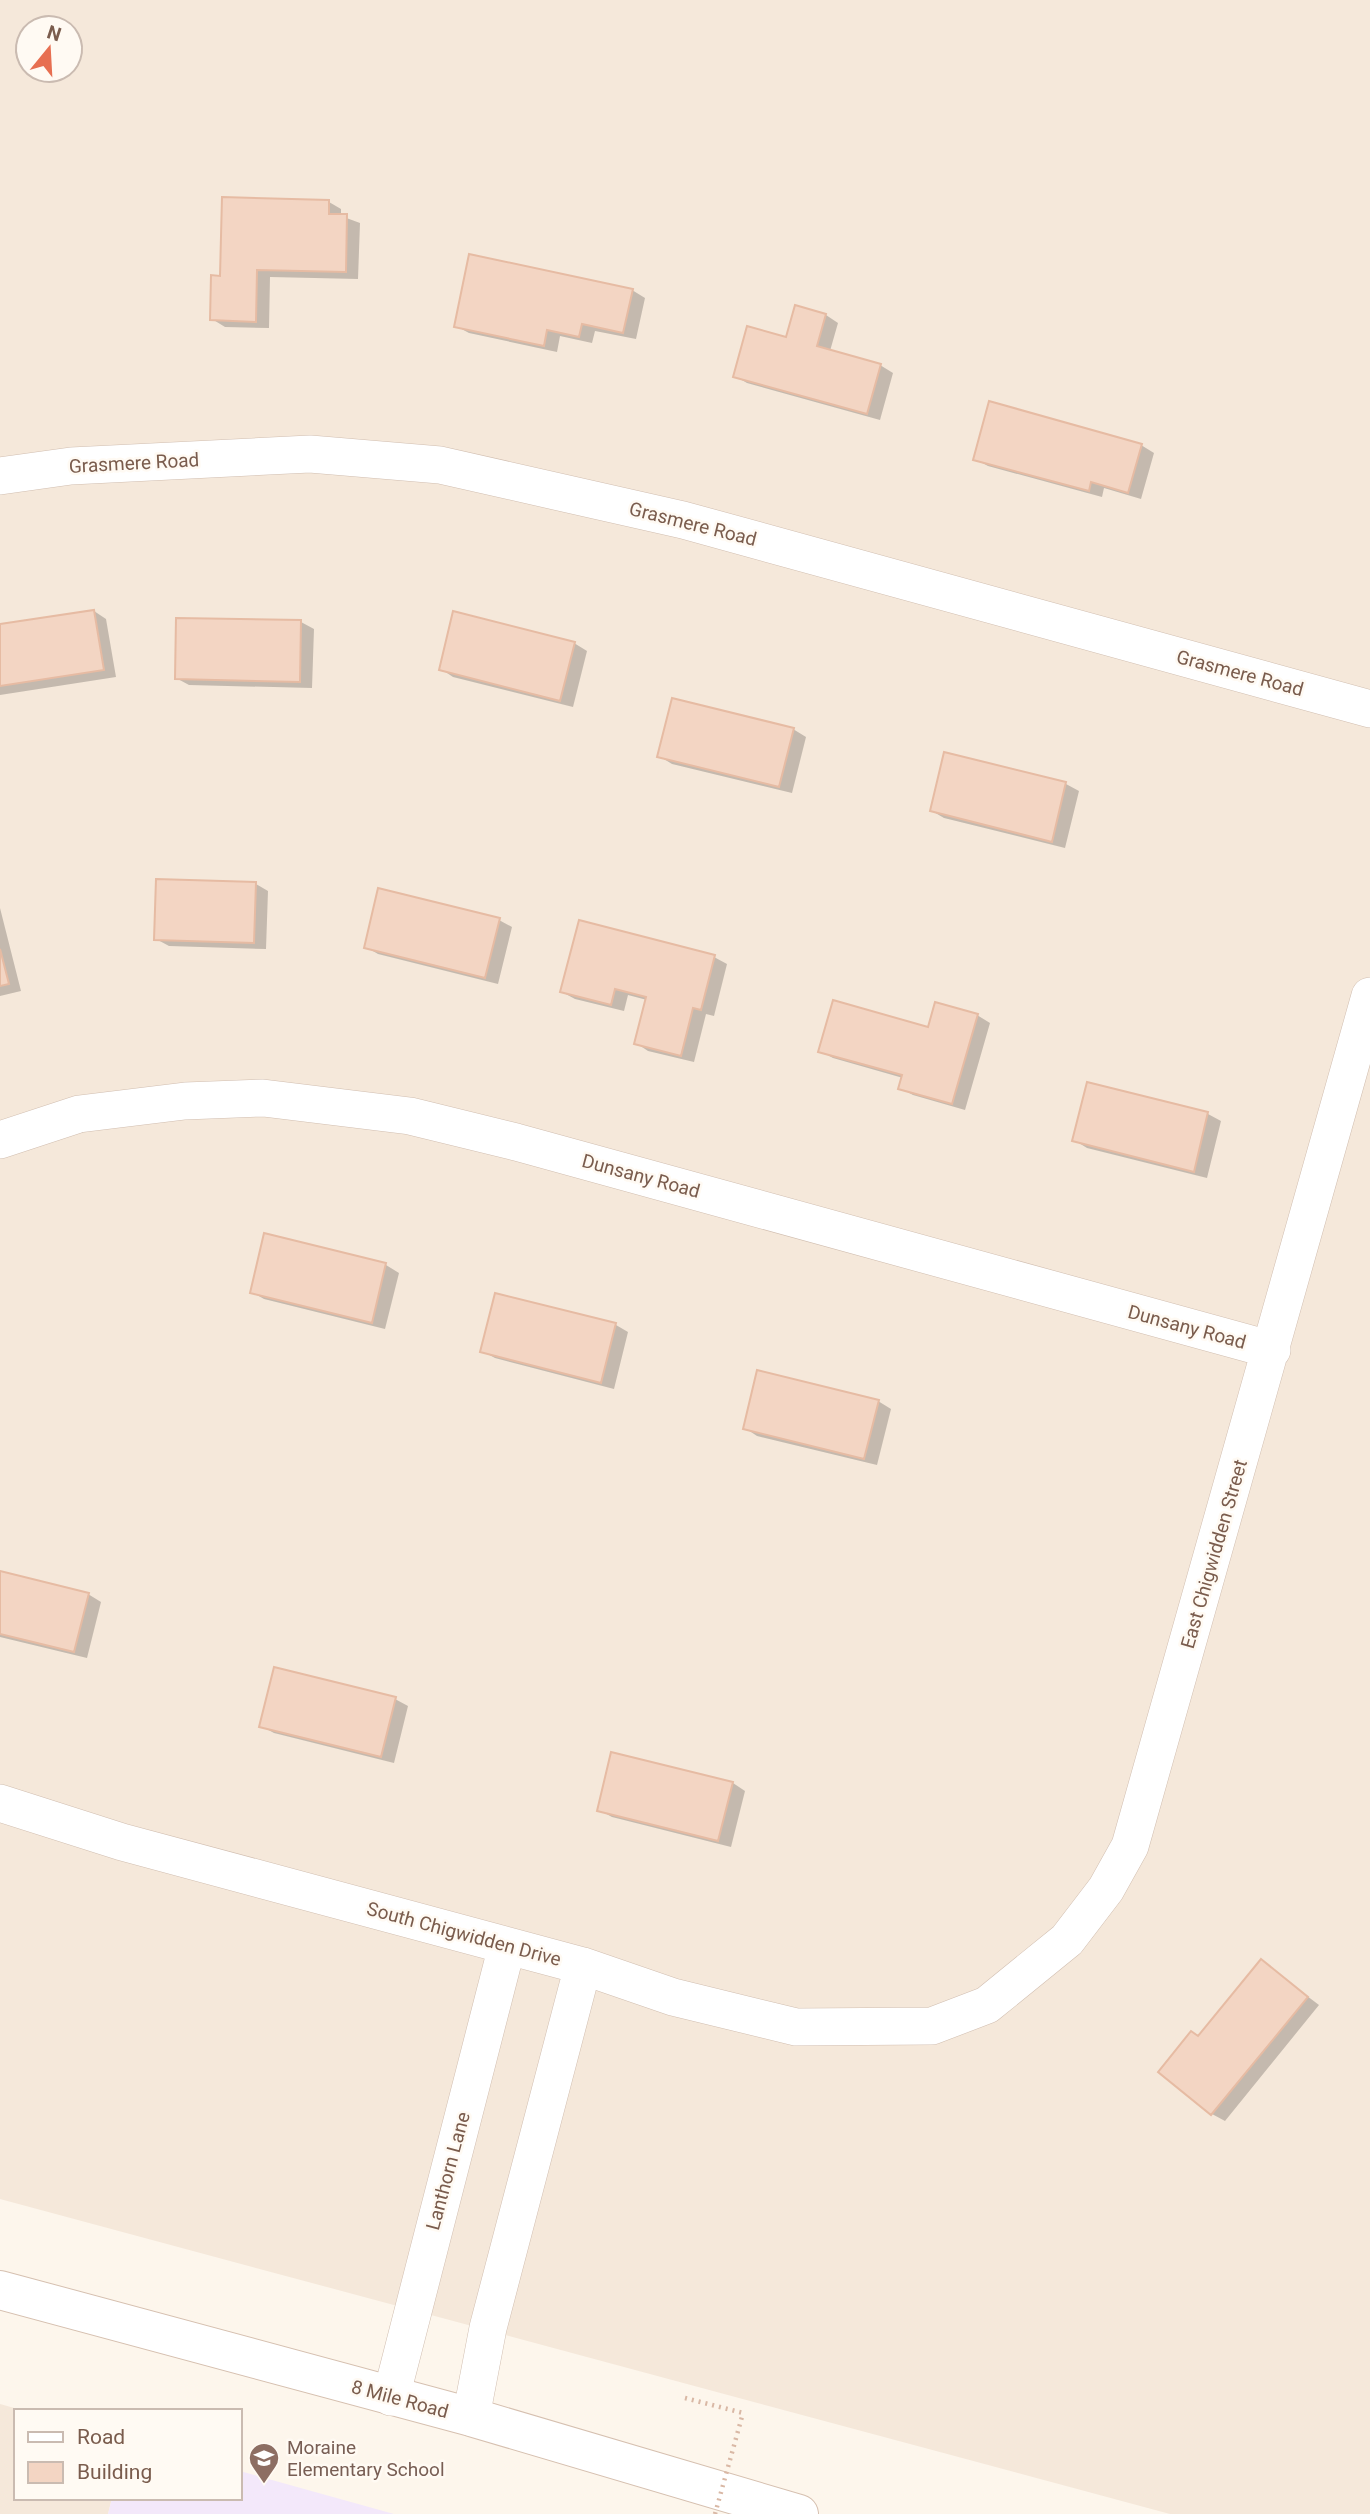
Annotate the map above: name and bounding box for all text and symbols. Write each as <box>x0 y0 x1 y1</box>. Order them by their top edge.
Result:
north arrow <box>14 14 84 84</box>
text: N <box>44 20 64 46</box>
street label: Grasmere Road <box>68 448 200 478</box>
street label: Grasmere Road <box>627 497 759 551</box>
street label: Grasmere Road <box>1174 645 1306 701</box>
street label: Dunsany Road <box>579 1149 703 1203</box>
street label: Dunsany Road <box>1125 1300 1249 1354</box>
street label: East Chigwidden Street <box>1176 1457 1252 1651</box>
street label: South Chigwidden Drive <box>364 1897 564 1971</box>
street label: Lanthorn Lane <box>421 2109 475 2233</box>
street label: 8 Mile Road <box>349 2375 451 2423</box>
legend <box>14 2409 242 2500</box>
text: Road <box>77 2425 125 2449</box>
place label: Moraine Elementary School <box>287 2436 445 2481</box>
school or university icon: Moraine Elementary School <box>247 2441 281 2485</box>
text: Building <box>77 2460 152 2484</box>

